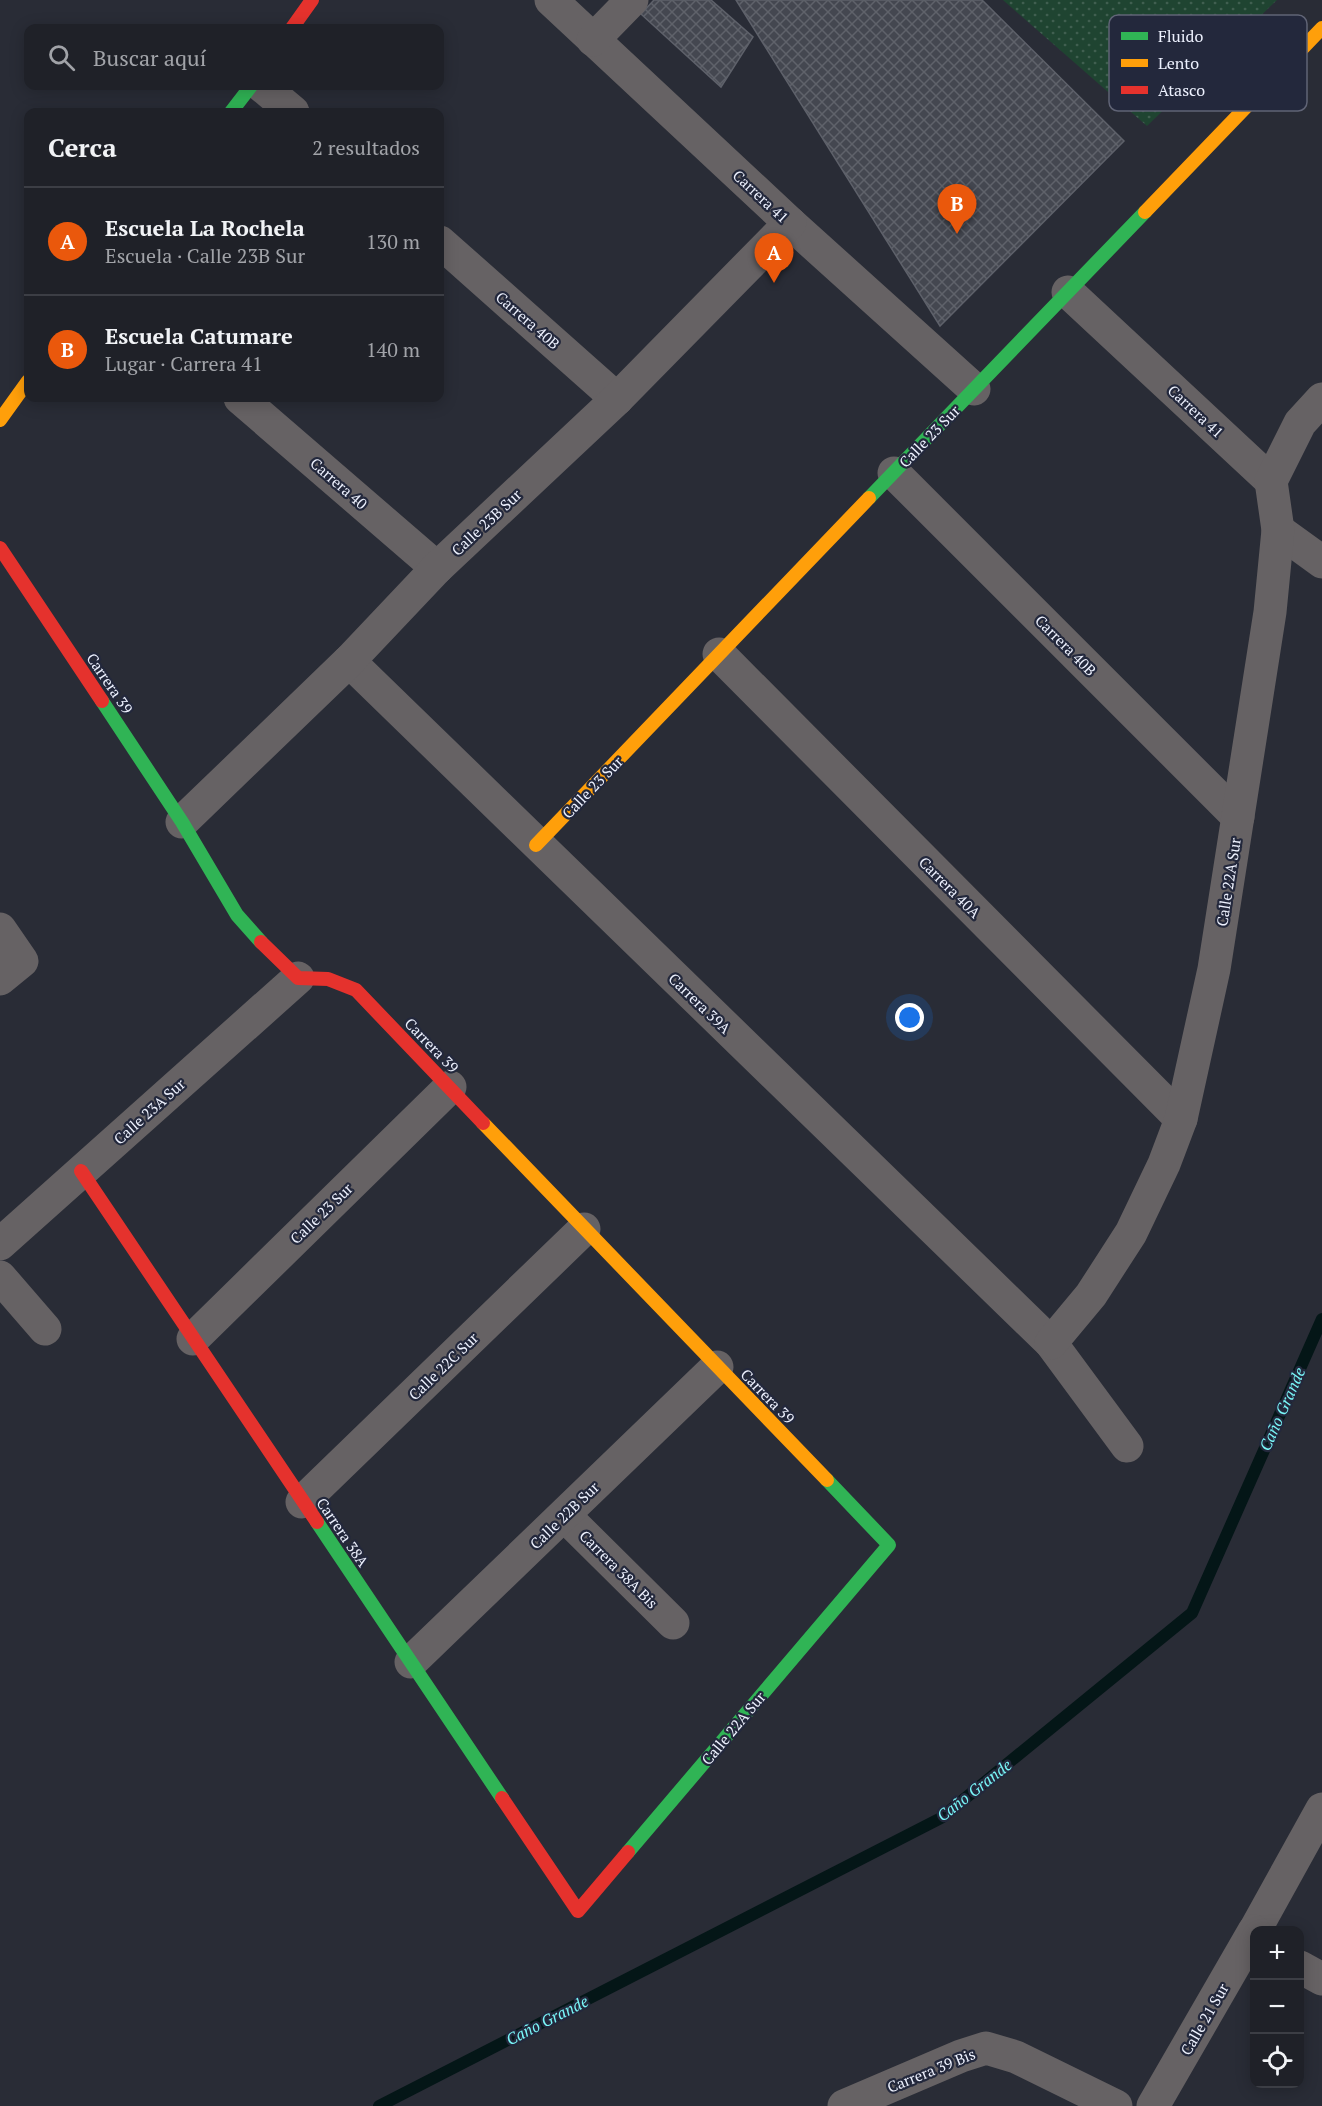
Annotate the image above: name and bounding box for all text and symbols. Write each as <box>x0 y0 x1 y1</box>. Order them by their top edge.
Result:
legend <box>1109 15 1307 111</box>
search box <box>24 24 444 90</box>
text: Fluido <box>1158 25 1203 47</box>
icon: search <box>45 41 78 74</box>
text: Buscar aquí <box>93 43 206 72</box>
text: Lento <box>1158 52 1199 74</box>
text: Atasco <box>1158 79 1205 101</box>
text: Cerca <box>48 130 117 164</box>
text: 2 resultados <box>312 134 420 161</box>
street label: Carrera 41 <box>729 165 793 227</box>
pin: B <box>938 184 976 234</box>
text: Escuela La Rochela <box>105 213 305 242</box>
text: A <box>60 228 75 255</box>
text: 130 m <box>366 228 420 255</box>
pin: A <box>754 234 794 283</box>
text: Escuela · Calle 23B Sur <box>105 242 305 269</box>
street label: Carrera 40B <box>492 287 564 353</box>
text: Escuela Catumare <box>105 321 293 350</box>
text: B <box>61 336 74 363</box>
text: 140 m <box>366 336 420 363</box>
text: Lugar · Carrera 41 <box>105 350 263 377</box>
street label: Carrera 41 <box>1164 380 1228 442</box>
street label: Calle 23 Sur <box>894 400 964 472</box>
street label: Carrera 40 <box>306 453 372 513</box>
street label: Calle 23B Sur <box>447 484 525 560</box>
street label: Carrera 40B <box>1031 610 1101 680</box>
street label: Carrera 39 <box>82 649 138 717</box>
street label: Calle 23 Sur <box>557 751 627 823</box>
street label: Calle 22A Sur <box>1211 836 1245 928</box>
street label: Carrera 40A <box>915 852 986 923</box>
street label: Carrera 39A <box>664 968 736 1038</box>
your location <box>895 1003 924 1032</box>
street label: Carrera 39 <box>401 1013 463 1077</box>
street label: Calle 23A Sur <box>109 1073 189 1148</box>
street label: Calle 23 Sur <box>285 1178 357 1248</box>
street label: Calle 22C Sur <box>404 1328 482 1404</box>
street label: Carrera 39 <box>737 1364 799 1428</box>
water label: Caño Grande <box>1254 1364 1310 1454</box>
street label: Calle 22B Sur <box>525 1477 603 1553</box>
street label: Carrera 38A <box>312 1493 374 1571</box>
street label: Carrera 38A Bis <box>575 1525 663 1613</box>
street label: Calle 22A Sur <box>697 1687 770 1769</box>
water label: Caño Grande <box>932 1754 1016 1826</box>
map controls <box>1250 1926 1304 2088</box>
button: + <box>1250 1926 1304 1980</box>
street label: Calle 21 Sur <box>1175 1979 1233 2058</box>
button: − <box>1250 1980 1304 2034</box>
water label: Caño Grande <box>502 1990 592 2050</box>
button: locate <box>1250 2034 1304 2088</box>
street label: Carrera 39 Bis <box>884 2043 978 2097</box>

